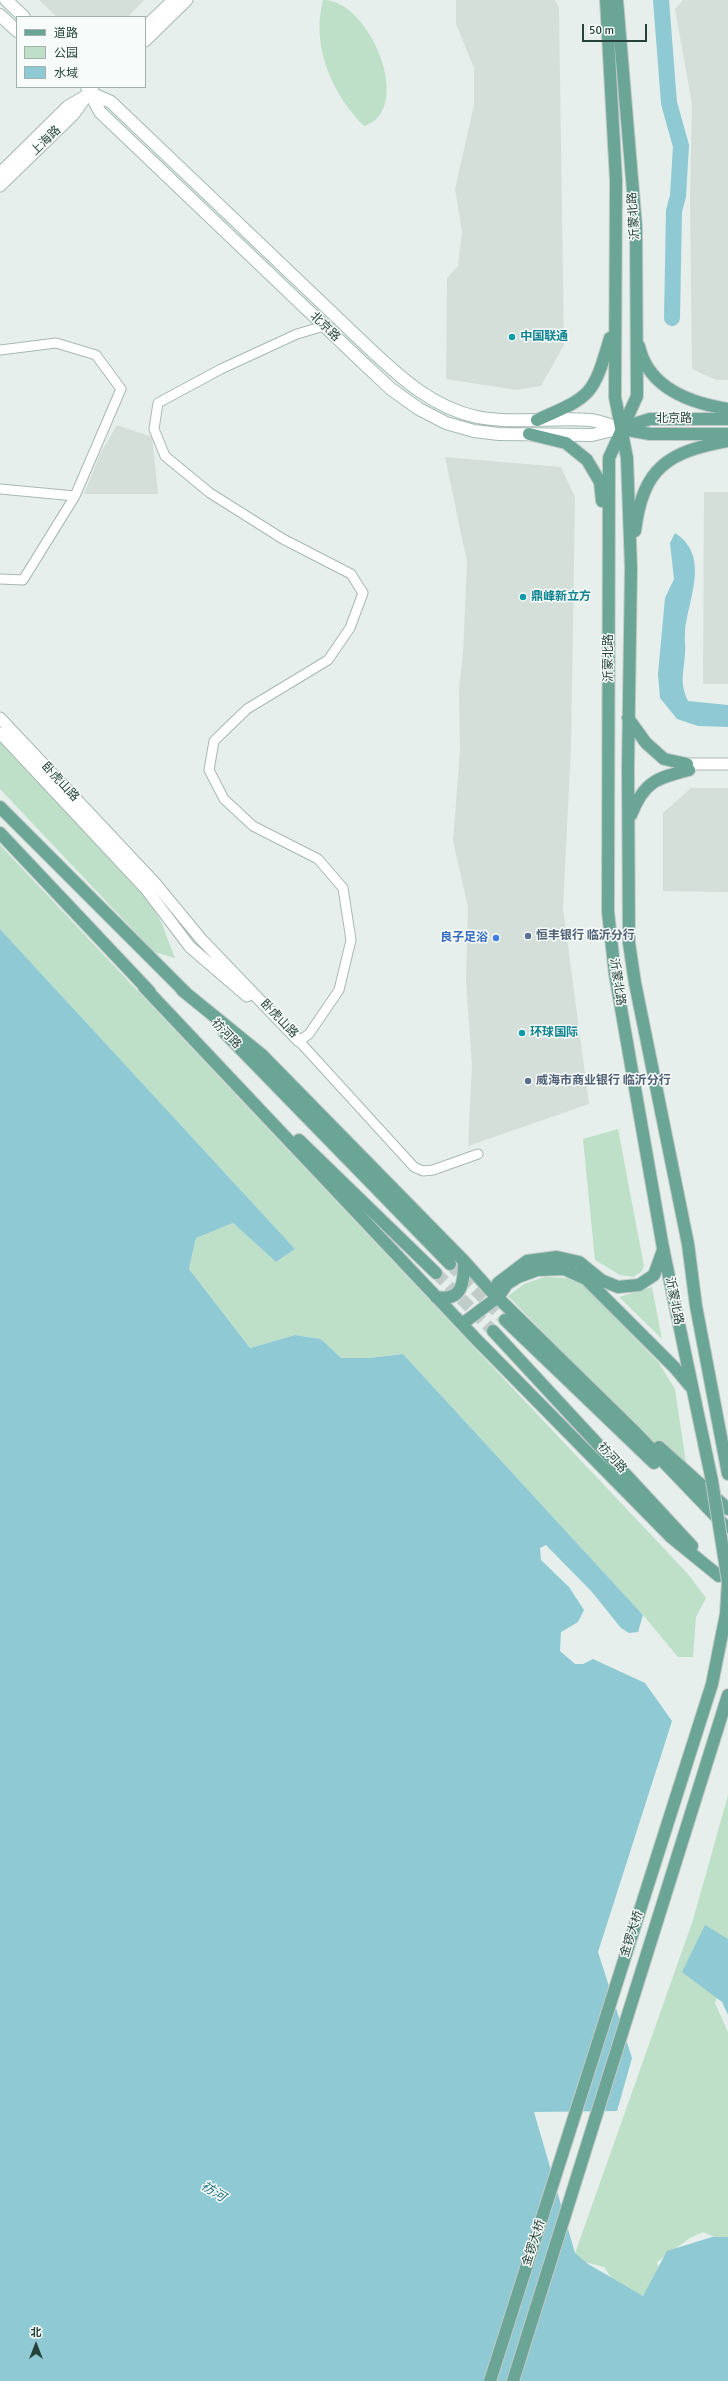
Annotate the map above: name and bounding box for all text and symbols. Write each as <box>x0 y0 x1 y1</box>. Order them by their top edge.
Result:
legend <box>16 16 146 88</box>
scale bar <box>584 16 649 42</box>
text: 50 m <box>589 23 614 38</box>
text: 道路 <box>54 26 78 41</box>
text: 公园 <box>54 46 78 61</box>
text: 水域 <box>54 66 78 81</box>
street label: 上海路 <box>28 123 64 159</box>
street label: 沂蒙北路 <box>625 192 643 240</box>
street label: 北京路 <box>307 309 343 345</box>
place label: 中国联通 <box>520 330 568 344</box>
marker: 中国联通 <box>507 332 517 342</box>
street label: 北京路 <box>656 412 692 426</box>
place label: 鼎峰新立方 <box>531 590 591 604</box>
marker: 鼎峰新立方 <box>518 592 528 602</box>
street label: 沂蒙北路 <box>602 634 616 682</box>
street label: 卧虎山路 <box>38 760 82 804</box>
place label: 恒丰银行 临沂分行 <box>536 929 635 943</box>
place label: 良子足浴 <box>440 931 488 945</box>
marker: 恒丰银行 临沂分行 <box>523 931 533 941</box>
marker: 良子足浴 <box>491 933 501 943</box>
street label: 沂蒙北路 <box>606 957 628 1007</box>
street label: 卧虎山路 <box>257 997 301 1041</box>
street label: 祊河路 <box>208 1016 244 1052</box>
place label: 环球国际 <box>530 1026 578 1040</box>
marker: 环球国际 <box>517 1028 527 1038</box>
place label: 威海市商业银行 临沂分行 <box>536 1074 671 1088</box>
marker: 威海市商业银行 临沂分行 <box>523 1076 533 1086</box>
street label: 沂蒙北路 <box>662 1276 686 1326</box>
street label: 祊河路 <box>595 1440 629 1476</box>
street label: 金锣大桥 <box>618 1909 646 1959</box>
water label: 祊河 <box>198 2178 228 2206</box>
street label: 金锣大桥 <box>520 2218 548 2268</box>
north arrow <box>16 2325 56 2365</box>
text: 北 <box>31 2326 42 2339</box>

